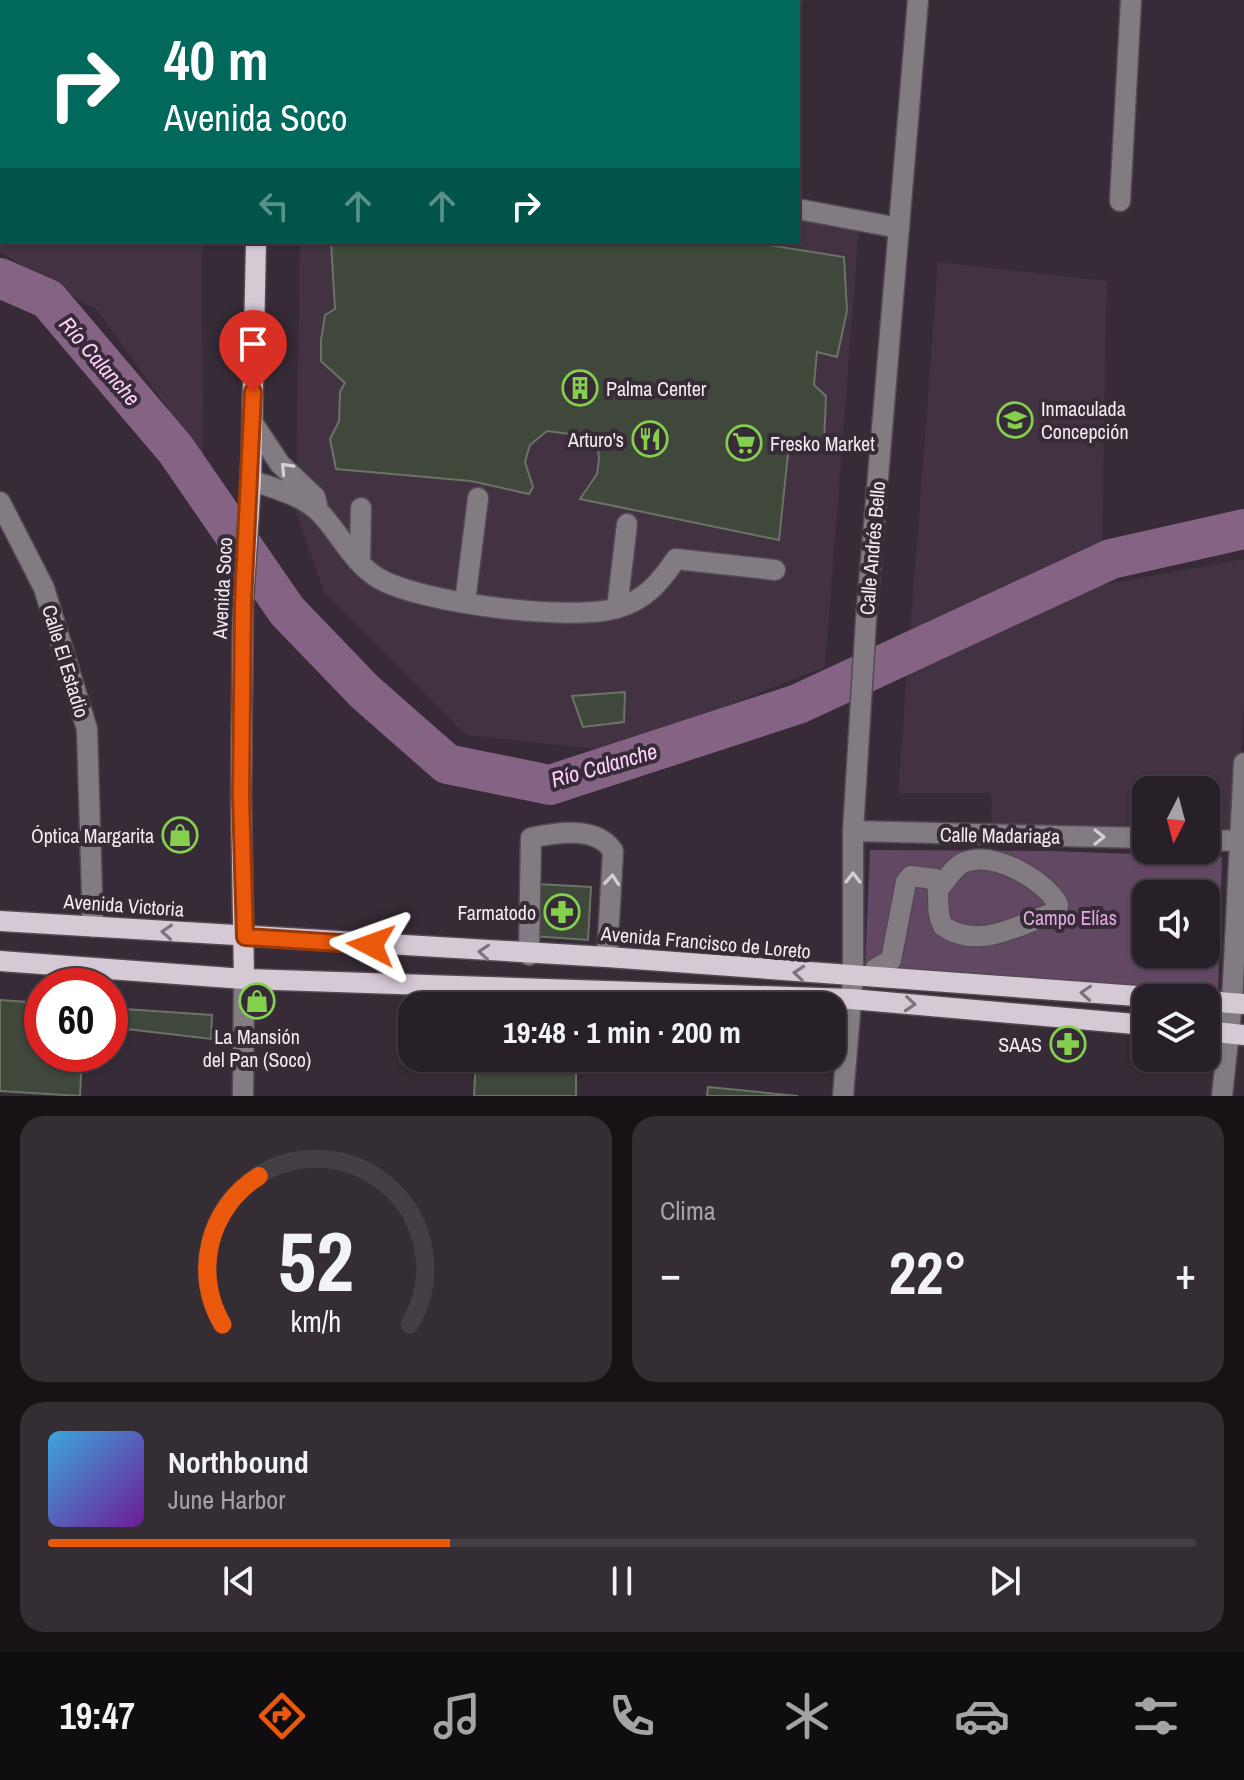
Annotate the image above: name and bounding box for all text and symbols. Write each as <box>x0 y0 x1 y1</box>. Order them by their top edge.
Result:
text: 40 m <box>164 22 269 97</box>
icon: right <box>32 32 136 136</box>
text: Avenida Soco <box>164 94 347 142</box>
icon: left <box>252 184 296 228</box>
icon: ahead <box>336 184 380 228</box>
icon: ahead <box>420 184 464 228</box>
icon: right <box>504 184 548 228</box>
water label: Río Calanche <box>53 310 147 412</box>
pin <box>219 310 287 392</box>
icon: arrive <box>231 322 275 366</box>
building icon: Palma Center <box>561 369 599 407</box>
place label: Palma Center <box>606 375 707 402</box>
place label: Inmaculada Concepción <box>1041 395 1129 445</box>
school or university icon: Inmaculada Concepción <box>996 401 1034 439</box>
restaurant icon: Arturo's <box>631 420 669 458</box>
supermarket icon: Fresko Market <box>725 424 763 462</box>
place label: Arturo's <box>567 426 624 453</box>
place label: Fresko Market <box>770 430 875 457</box>
one-way arrow <box>281 463 296 477</box>
street label: Calle Andrés Bello <box>853 480 891 616</box>
street label: Avenida Soco <box>206 536 238 641</box>
street label: Calle El Estadio <box>36 601 96 721</box>
water label: Río Calanche <box>547 736 661 794</box>
north arrow <box>1132 776 1220 864</box>
map controls <box>1132 776 1220 1072</box>
shop icon: Óptica Margarita <box>161 816 199 854</box>
street label: Calle Madariaga <box>940 820 1060 850</box>
place label: Óptica Margarita <box>31 822 154 849</box>
one-way arrow <box>1093 828 1106 846</box>
one-way arrow <box>844 871 862 884</box>
one-way arrow <box>603 873 620 886</box>
button: sound <box>1132 880 1220 968</box>
street label: Avenida Victoria <box>62 887 185 923</box>
pharmacy icon: Farmatodo <box>543 893 581 931</box>
place label: Farmatodo <box>458 899 536 926</box>
position arrow <box>329 903 413 987</box>
park label: Campo Elías <box>1023 904 1117 931</box>
street label: Avenida Francisco de Loreto <box>599 919 812 965</box>
one-way arrow <box>160 924 173 941</box>
one-way arrow <box>477 944 490 961</box>
one-way arrow <box>792 965 805 982</box>
speed limit sign: 60 <box>24 968 128 1072</box>
shop icon: La Mansión del Pan (Soco) <box>238 982 276 1020</box>
button: layers <box>1132 984 1220 1072</box>
one-way arrow <box>1079 985 1092 1002</box>
one-way arrow <box>904 996 917 1013</box>
text: 19:48 · 1 min · 200 m <box>503 1012 741 1052</box>
place label: La Mansión del Pan (Soco) <box>203 1023 311 1073</box>
pharmacy icon: SAAS <box>1049 1025 1087 1063</box>
place label: SAAS <box>998 1031 1042 1058</box>
text: Clima <box>660 1193 716 1228</box>
text: 52 <box>278 1205 354 1317</box>
text: 22° <box>889 1232 967 1313</box>
text: − <box>660 1243 681 1303</box>
text: + <box>1175 1243 1196 1303</box>
text: km/h <box>291 1302 341 1341</box>
text: Northbound <box>168 1442 309 1482</box>
text: June Harbor <box>168 1482 285 1517</box>
icon: previous <box>217 1559 261 1603</box>
icon: pause <box>600 1559 644 1603</box>
icon: next <box>983 1559 1027 1603</box>
icon: directions <box>254 1688 310 1744</box>
icon: music <box>429 1688 485 1744</box>
icon: phone <box>604 1688 660 1744</box>
icon: climate <box>779 1688 835 1744</box>
icon: car <box>954 1688 1010 1744</box>
icon: filters <box>1128 1688 1184 1744</box>
text: 19:47 <box>59 1692 135 1740</box>

